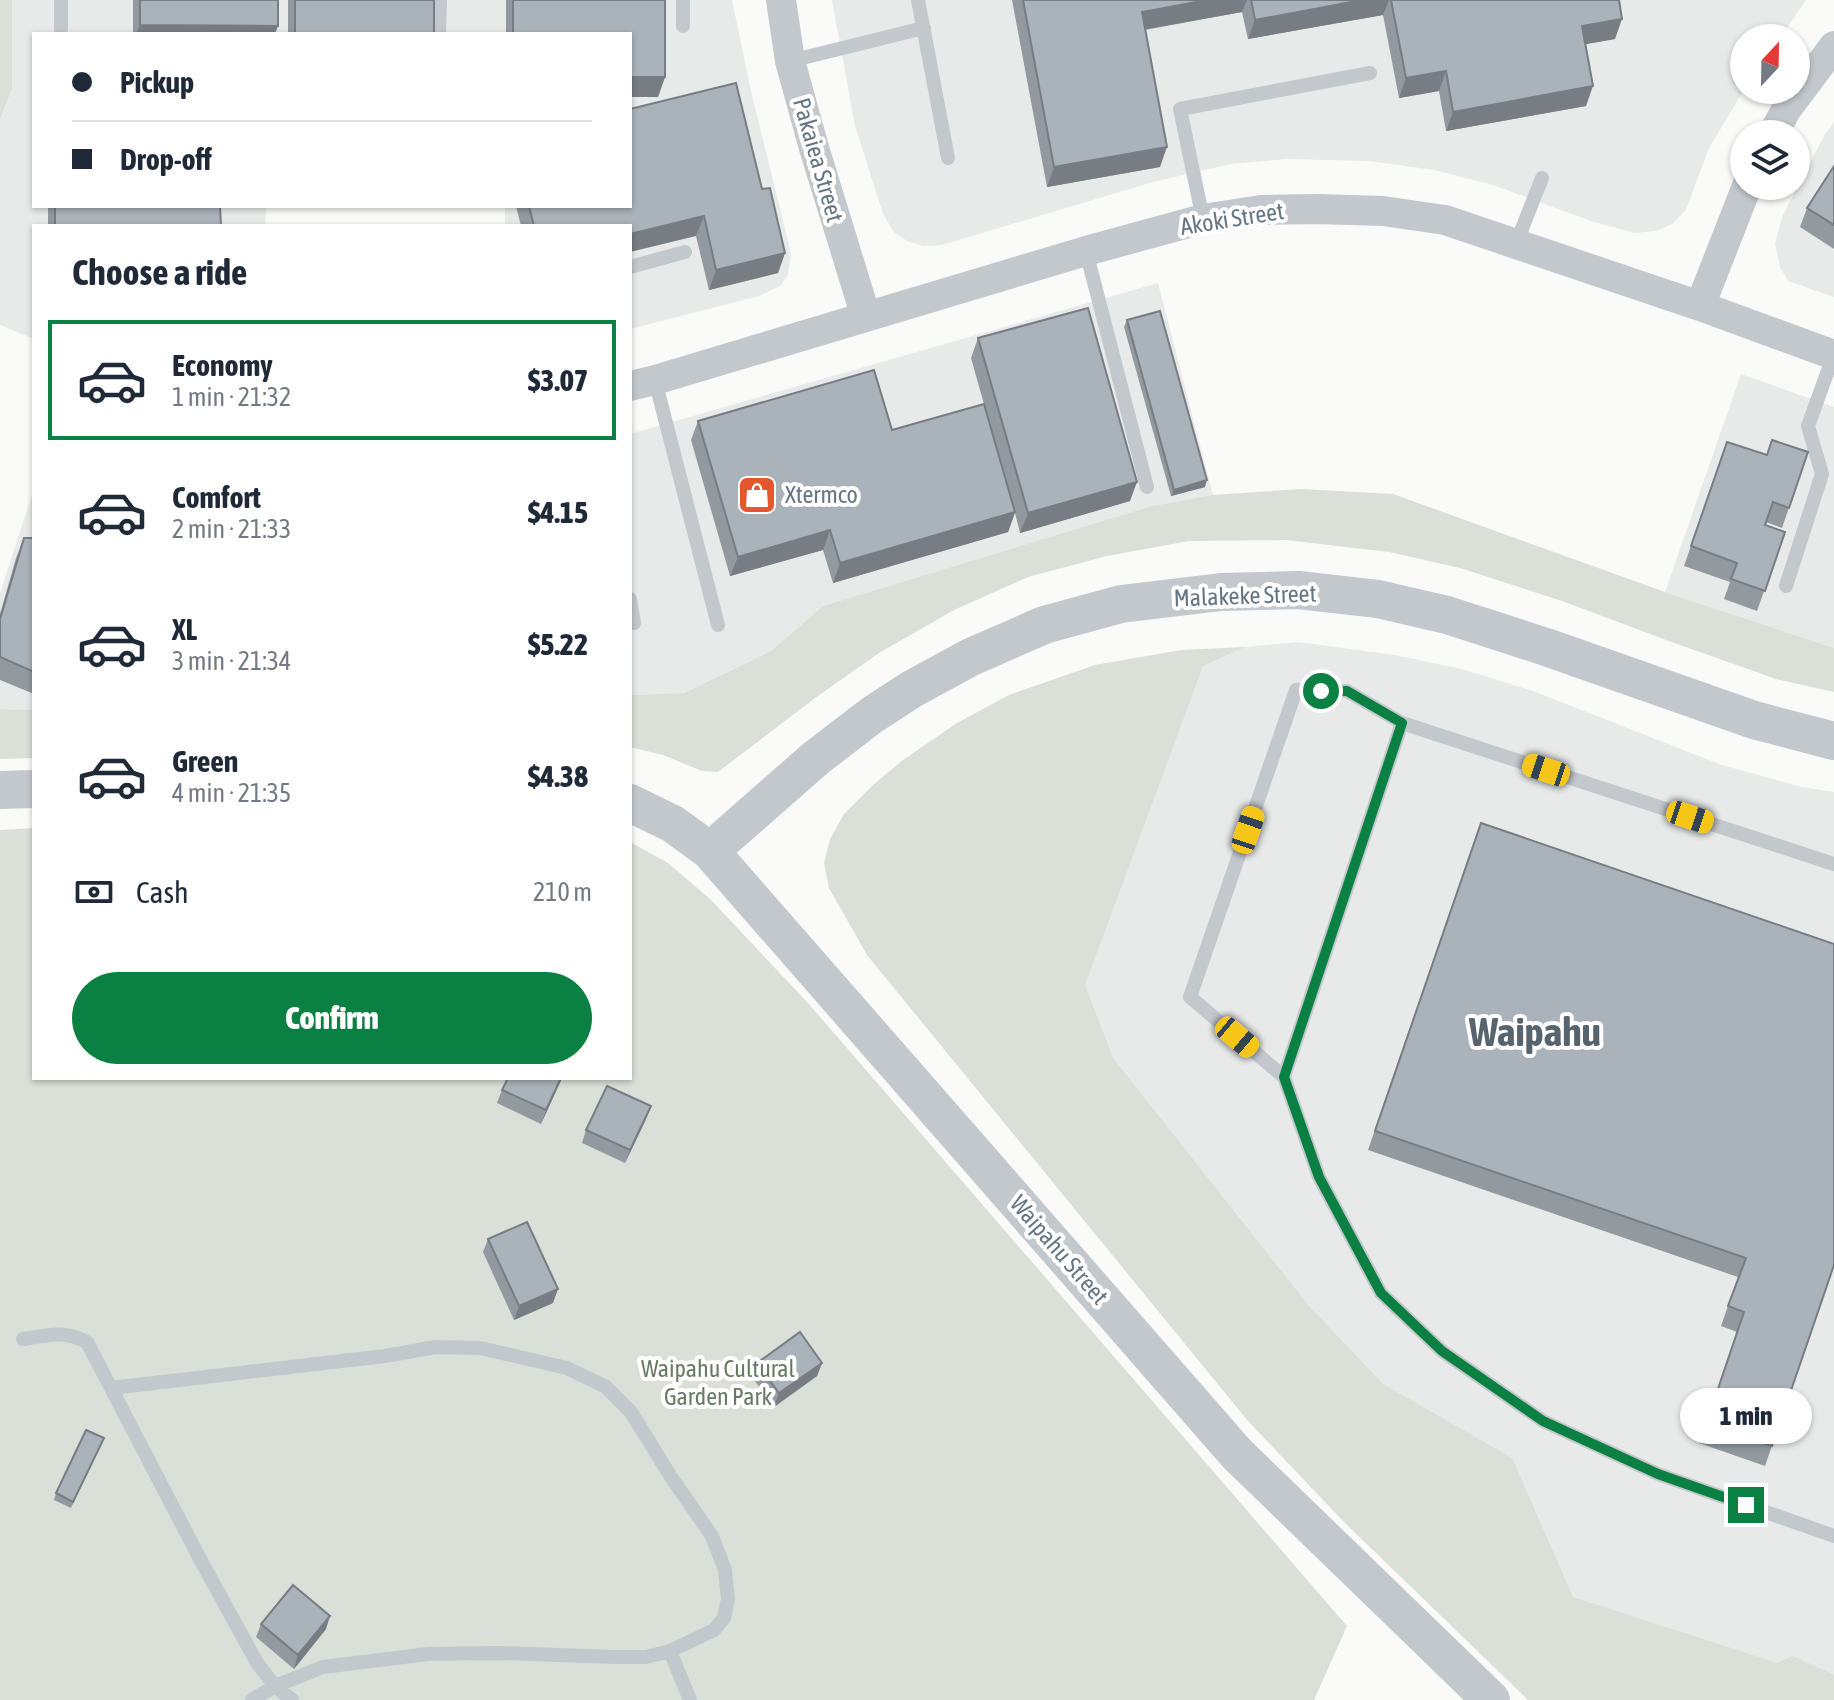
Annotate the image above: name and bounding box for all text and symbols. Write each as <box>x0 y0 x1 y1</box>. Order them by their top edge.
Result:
north arrow <box>1730 24 1810 104</box>
map controls <box>1730 24 1810 200</box>
text: Pickup <box>120 65 194 99</box>
street label: Pakaiea Street <box>788 95 849 225</box>
button: layers <box>1730 120 1810 200</box>
text: Drop-off <box>120 142 212 176</box>
street label: Akoki Street <box>1178 197 1286 240</box>
text: Choose a ride <box>72 251 247 293</box>
icon: car <box>76 344 148 416</box>
text: Economy <box>172 348 273 382</box>
text: $3.07 <box>528 363 588 397</box>
text: 1 min · 21:32 <box>172 382 291 412</box>
shop icon: Xtermco <box>736 474 778 516</box>
icon: car <box>76 476 148 548</box>
text: Comfort <box>172 480 261 514</box>
place label: Xtermco <box>785 481 858 508</box>
text: $4.15 <box>528 495 588 529</box>
text: 2 min · 21:33 <box>172 514 291 544</box>
street label: Malakeke Street <box>1173 580 1317 611</box>
icon: car <box>76 608 148 680</box>
text: XL <box>172 612 197 646</box>
text: $5.22 <box>528 627 588 661</box>
text: 3 min · 21:34 <box>172 646 291 676</box>
route start <box>1303 673 1339 709</box>
icon: car <box>76 740 148 812</box>
text: Green <box>172 744 238 778</box>
car <box>1519 751 1573 789</box>
text: $4.38 <box>528 759 588 793</box>
text: 4 min · 21:35 <box>172 778 291 808</box>
car <box>1663 798 1717 836</box>
car <box>1229 803 1267 857</box>
icon: cash <box>72 870 116 914</box>
text: Cash <box>136 875 189 909</box>
text: 210 m <box>533 877 592 907</box>
button: Confirm <box>72 972 592 1064</box>
district label: Waipahu <box>1468 1009 1601 1054</box>
car <box>1211 1012 1263 1062</box>
street label: Waipahu Street <box>1005 1190 1114 1310</box>
park label: Waipahu Cultural Garden Park <box>641 1355 796 1410</box>
callout: 1 min <box>1680 1389 1812 1445</box>
text: 1 min <box>1719 1401 1773 1431</box>
route end <box>1728 1487 1764 1523</box>

